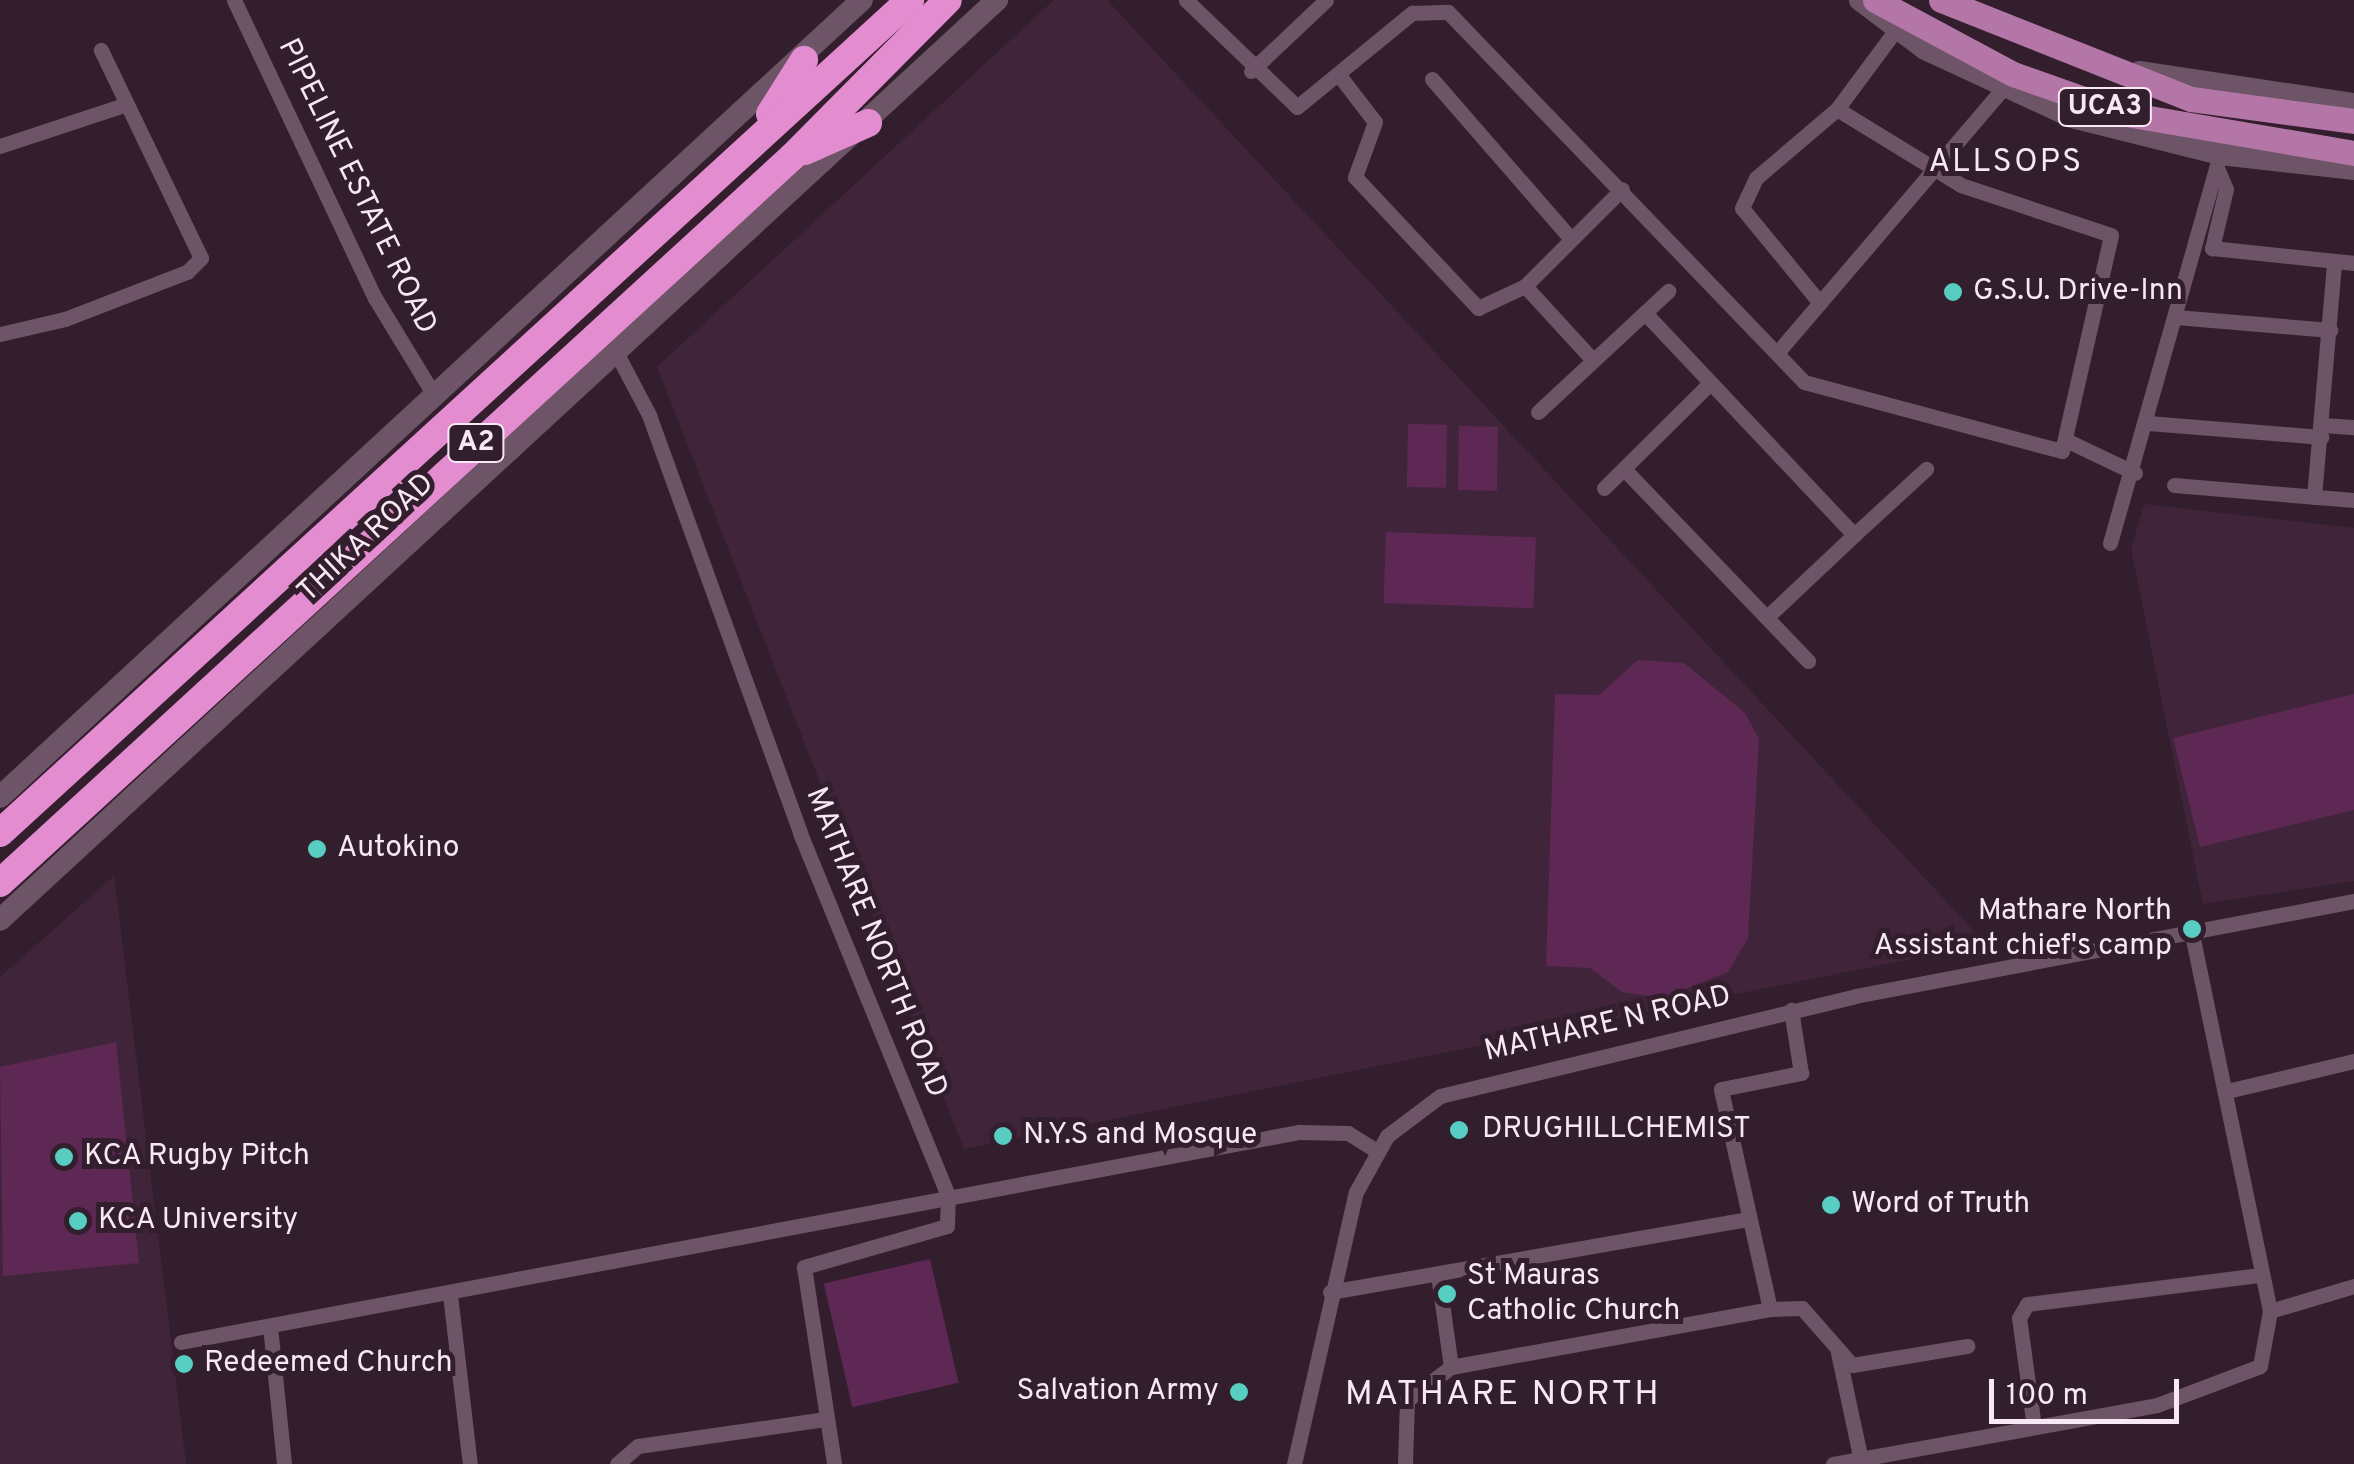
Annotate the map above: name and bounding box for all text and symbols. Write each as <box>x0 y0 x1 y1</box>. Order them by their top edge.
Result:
street label: PIPELINE ESTATE ROAD <box>269 33 443 341</box>
road number: UCA3 <box>2058 84 2152 130</box>
district label: ALLSOPS <box>1928 144 2084 182</box>
place label: G.S.U. Drive-Inn <box>1973 274 2183 310</box>
marker: G.S.U. Drive-Inn <box>1942 281 1964 303</box>
road number: A2 <box>446 420 506 466</box>
street label: THIKA ROAD <box>291 466 443 612</box>
street label: MATHARE NORTH ROAD <box>796 783 954 1103</box>
place label: Autokino <box>337 831 460 867</box>
marker: Autokino <box>306 838 328 860</box>
place label: Mathare North Assistant chief's camp <box>1874 894 2172 964</box>
marker: Mathare North Assistant chief's camp <box>2181 918 2203 940</box>
street label: MATHARE N ROAD <box>1481 979 1735 1071</box>
place label: DRUGHILLCHEMIST <box>1482 1112 1751 1148</box>
marker: DRUGHILLCHEMIST <box>1446 1117 1472 1143</box>
place label: N.Y.S and Mosque <box>1023 1118 1257 1154</box>
marker: N.Y.S and Mosque <box>992 1125 1014 1147</box>
place label: KCA Rugby Pitch <box>84 1139 311 1175</box>
marker: KCA Rugby Pitch <box>53 1146 75 1168</box>
place label: Word of Truth <box>1851 1187 2031 1223</box>
marker: Word of Truth <box>1820 1194 1842 1216</box>
place label: KCA University <box>98 1203 299 1239</box>
marker: KCA University <box>67 1210 89 1232</box>
place label: St Mauras Catholic Church <box>1467 1259 1680 1330</box>
marker: St Mauras Catholic Church <box>1436 1283 1458 1305</box>
place label: Redeemed Church <box>204 1346 453 1382</box>
marker: Redeemed Church <box>173 1353 195 1375</box>
scale bar <box>1994 1359 2184 1421</box>
place label: Salvation Army <box>1015 1374 1219 1410</box>
district label: MATHARE NORTH <box>1345 1374 1661 1416</box>
text: 100 m <box>2006 1378 2088 1415</box>
marker: Salvation Army <box>1228 1381 1250 1403</box>

